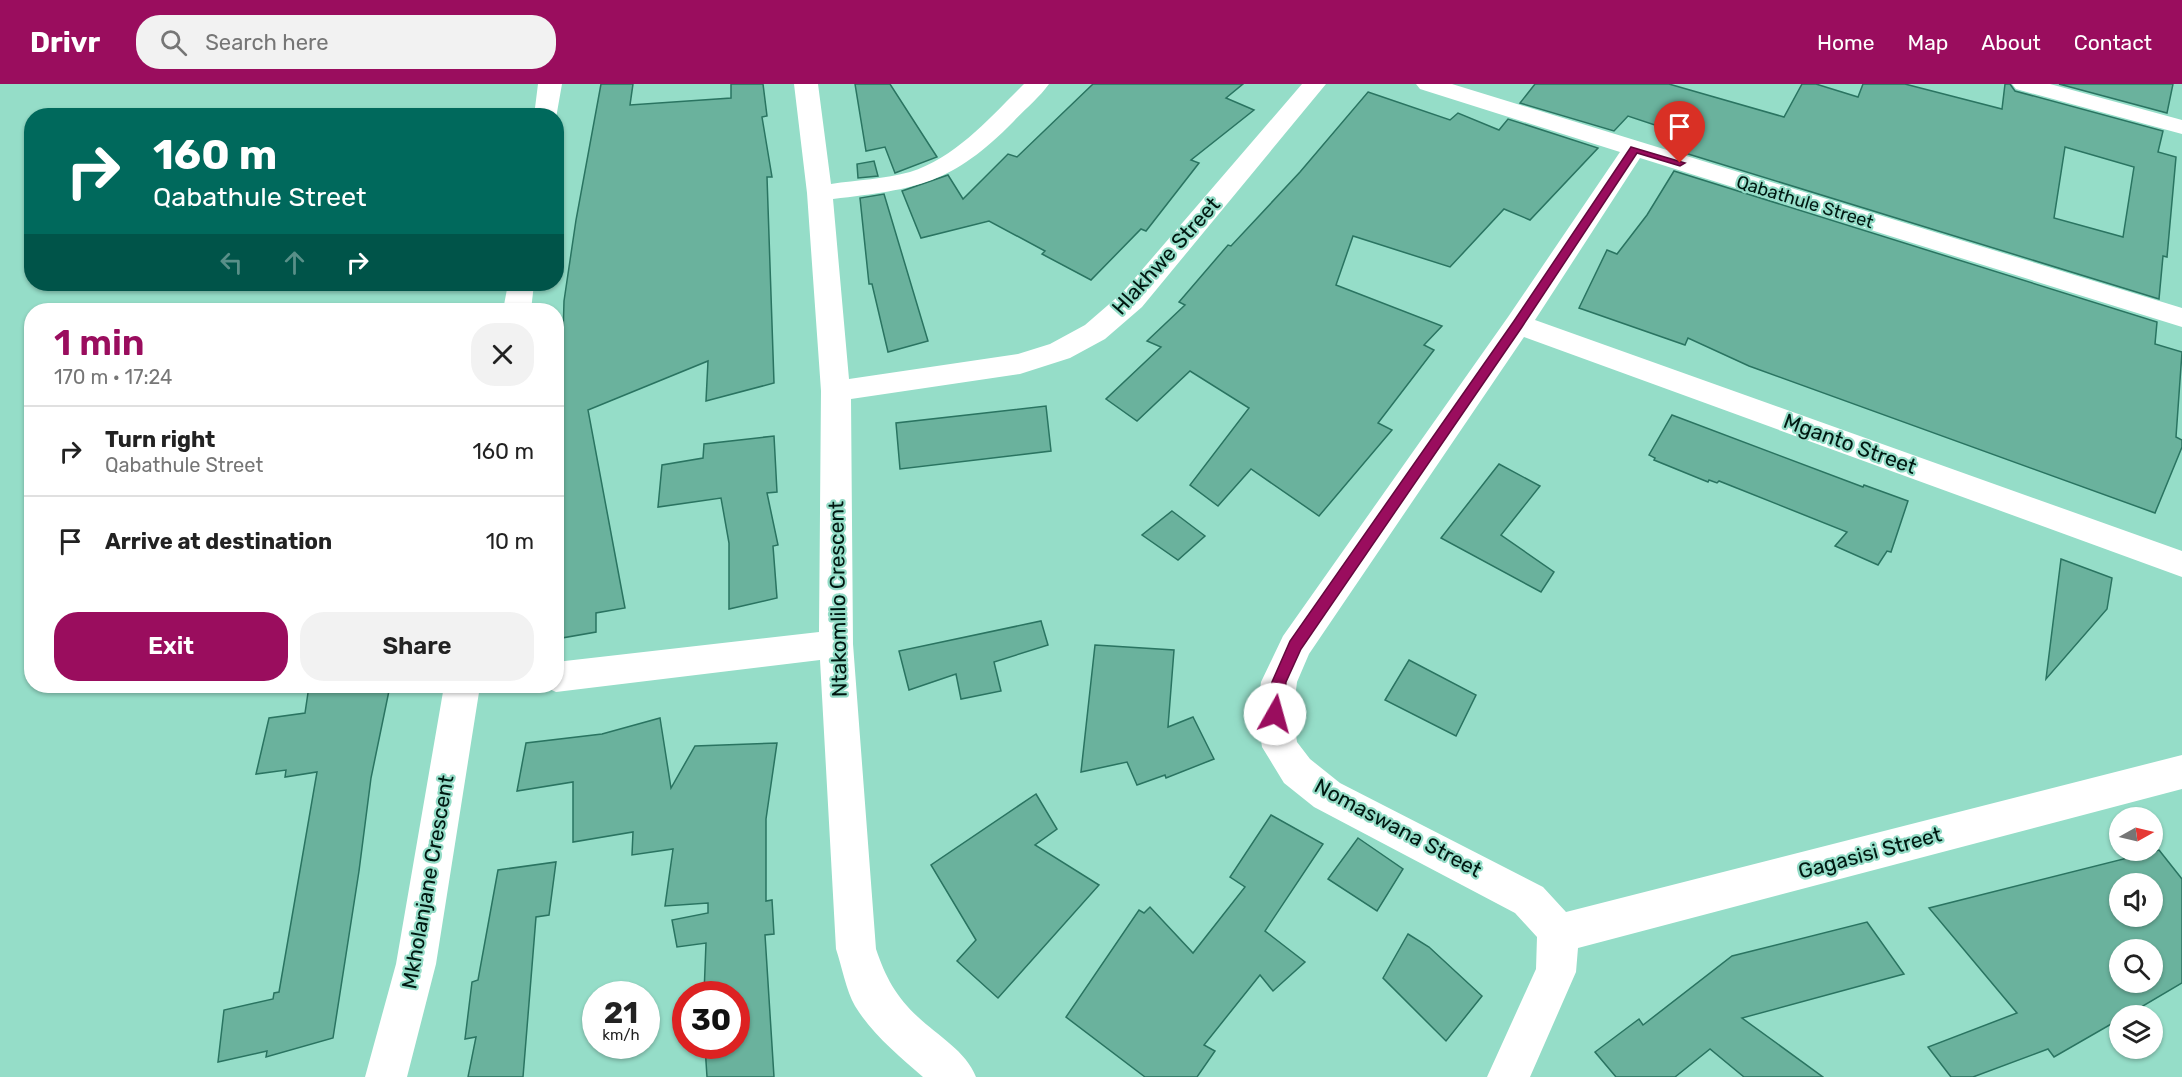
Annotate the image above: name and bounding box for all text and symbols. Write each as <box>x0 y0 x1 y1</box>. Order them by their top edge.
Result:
search box <box>136 15 556 69</box>
text: Drivr <box>30 26 100 59</box>
icon: search <box>157 26 190 59</box>
text: Search here <box>205 29 329 56</box>
text: Home <box>1817 30 1874 55</box>
text: Map <box>1907 30 1948 55</box>
text: About <box>1981 30 2041 55</box>
text: Contact <box>2074 30 2152 55</box>
pin <box>1654 101 1705 163</box>
icon: arrive <box>1663 110 1696 143</box>
text: 160 m <box>153 130 277 180</box>
icon: right <box>54 132 132 210</box>
street label: Qabathule Street <box>1734 171 1876 233</box>
text: Qabathule Street <box>153 181 367 213</box>
street label: Hlakhwe Street <box>1106 192 1225 320</box>
icon: left <box>215 246 248 279</box>
icon: ahead <box>278 246 311 279</box>
icon: right <box>341 246 374 279</box>
text: 1 min <box>54 321 145 364</box>
button: close <box>471 323 534 386</box>
text: 170 m · 17:24 <box>54 365 173 389</box>
street label: Mganto Street <box>1780 408 1920 479</box>
text: Turn right <box>105 426 215 453</box>
icon: right <box>54 435 87 468</box>
text: 160 m <box>472 438 534 465</box>
text: Qabathule Street <box>105 453 263 477</box>
street label: Ntakomlilo Crescent <box>823 501 852 697</box>
icon: arrive <box>54 525 87 558</box>
text: Arrive at destination <box>105 528 332 555</box>
text: 10 m <box>486 528 534 555</box>
button: Exit <box>54 612 288 681</box>
button: Share <box>300 612 534 681</box>
position arrow <box>1243 682 1307 746</box>
street label: Mkholanjane Crescent <box>396 773 459 991</box>
street label: Nomaswana Street <box>1310 773 1486 882</box>
north arrow <box>2109 807 2163 861</box>
map controls <box>2109 807 2163 1059</box>
street label: Gagasisi Street <box>1795 821 1944 884</box>
button: sound <box>2109 873 2163 927</box>
button: search <box>2109 939 2163 993</box>
speed limit sign: 30 <box>672 981 750 1059</box>
text: 21 <box>604 995 638 1031</box>
button: layers <box>2109 1005 2163 1059</box>
text: km/h <box>602 1026 640 1044</box>

